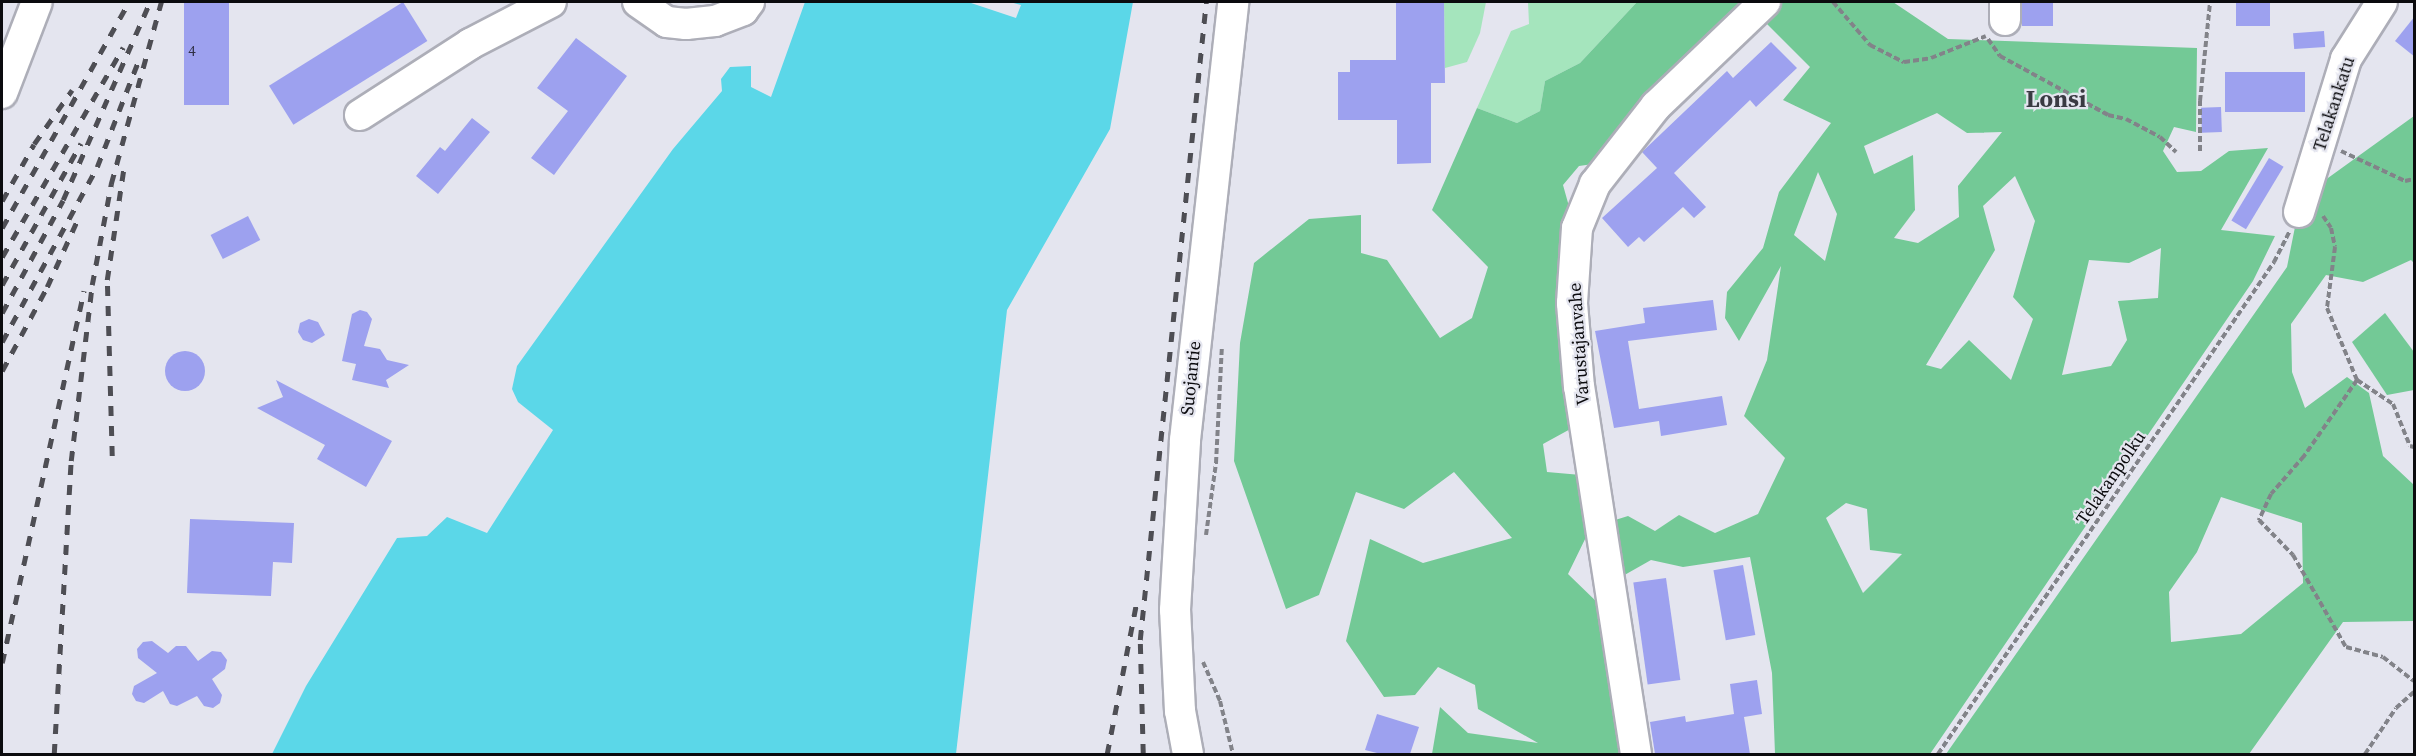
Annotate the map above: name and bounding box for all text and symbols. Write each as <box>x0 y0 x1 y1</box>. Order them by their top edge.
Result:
house number: 4 <box>188 42 196 60</box>
street label: Telakankatu <box>2309 54 2359 154</box>
district label: Lonsi <box>2026 85 2086 113</box>
street label: Varustajanvahe <box>1564 282 1594 406</box>
street label: Suojantie <box>1176 340 1206 416</box>
street label: Telakanpolku <box>2072 427 2150 529</box>

